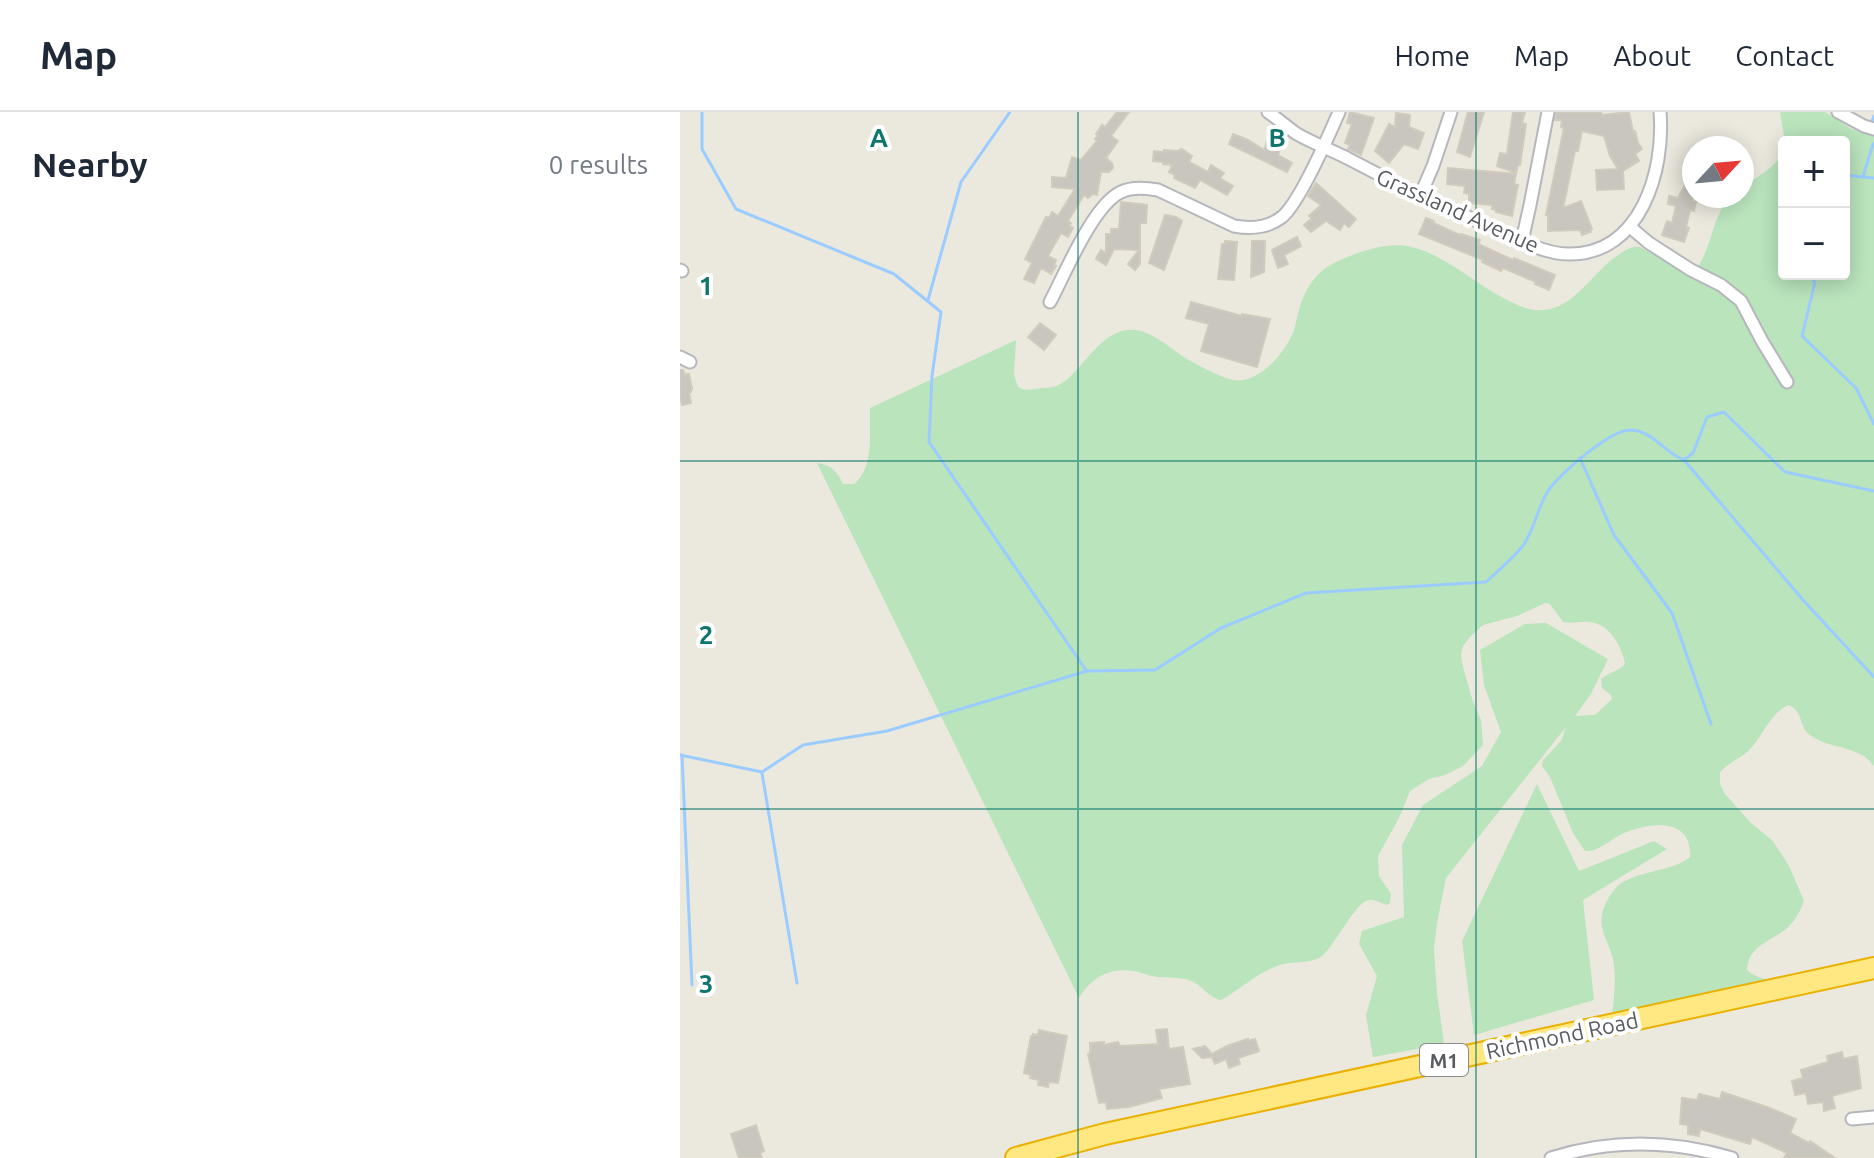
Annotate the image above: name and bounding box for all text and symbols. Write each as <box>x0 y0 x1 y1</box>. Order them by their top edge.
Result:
text: Map <box>40 34 117 76</box>
text: Home <box>1395 40 1470 71</box>
text: Map <box>1514 40 1569 71</box>
text: About <box>1613 40 1691 71</box>
text: Contact <box>1735 40 1834 71</box>
text: A <box>870 123 889 152</box>
text: B <box>1268 123 1286 152</box>
north arrow <box>1682 136 1754 208</box>
map controls <box>1778 136 1850 280</box>
button: + <box>1778 136 1850 208</box>
text: Nearby <box>32 145 147 183</box>
text: 0 results <box>549 150 648 179</box>
street label: Grassland Avenue <box>1373 163 1543 257</box>
button: − <box>1778 208 1850 280</box>
text: 1 <box>699 271 713 300</box>
text: 2 <box>699 620 713 649</box>
text: 3 <box>699 969 713 998</box>
street label: Richmond Road <box>1484 1007 1640 1063</box>
road number: M1 <box>1420 1044 1468 1076</box>

